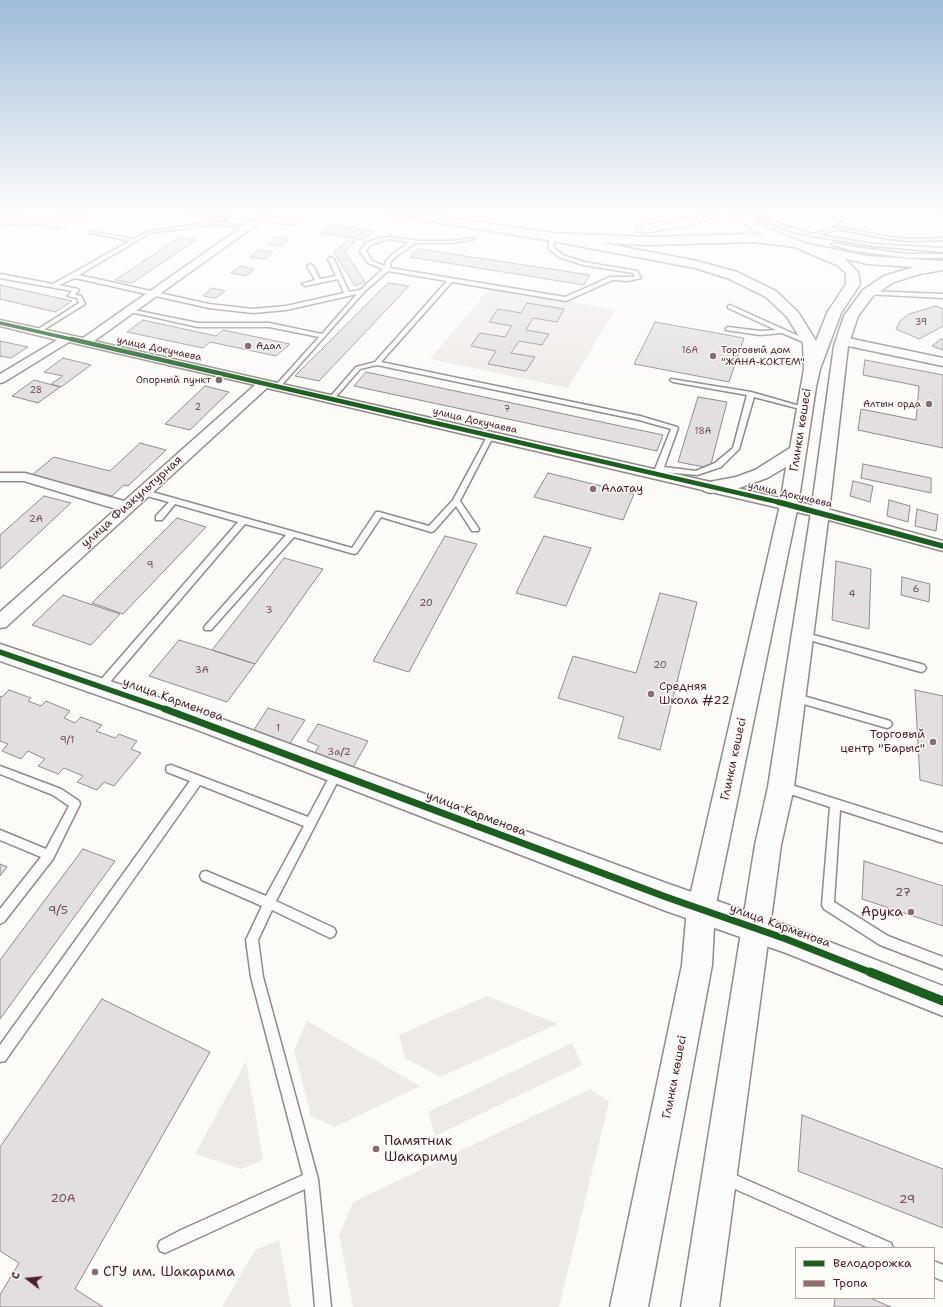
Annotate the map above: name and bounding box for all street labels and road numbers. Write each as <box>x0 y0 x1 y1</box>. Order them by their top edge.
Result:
street label: улица Докучаева <box>115 334 203 364</box>
street label: Глинки көшесі <box>787 387 815 473</box>
street label: улица Докучаева <box>432 405 518 437</box>
street label: улица Физкультурная <box>79 453 185 551</box>
street label: улица Докучаева <box>747 479 833 511</box>
street label: улица Карменова <box>121 675 225 725</box>
street label: Глинки көшесі <box>718 716 750 802</box>
street label: улица Карменова <box>424 788 528 840</box>
street label: улица Карменова <box>728 901 832 951</box>
street label: Глинки көшесі <box>660 1034 690 1120</box>

